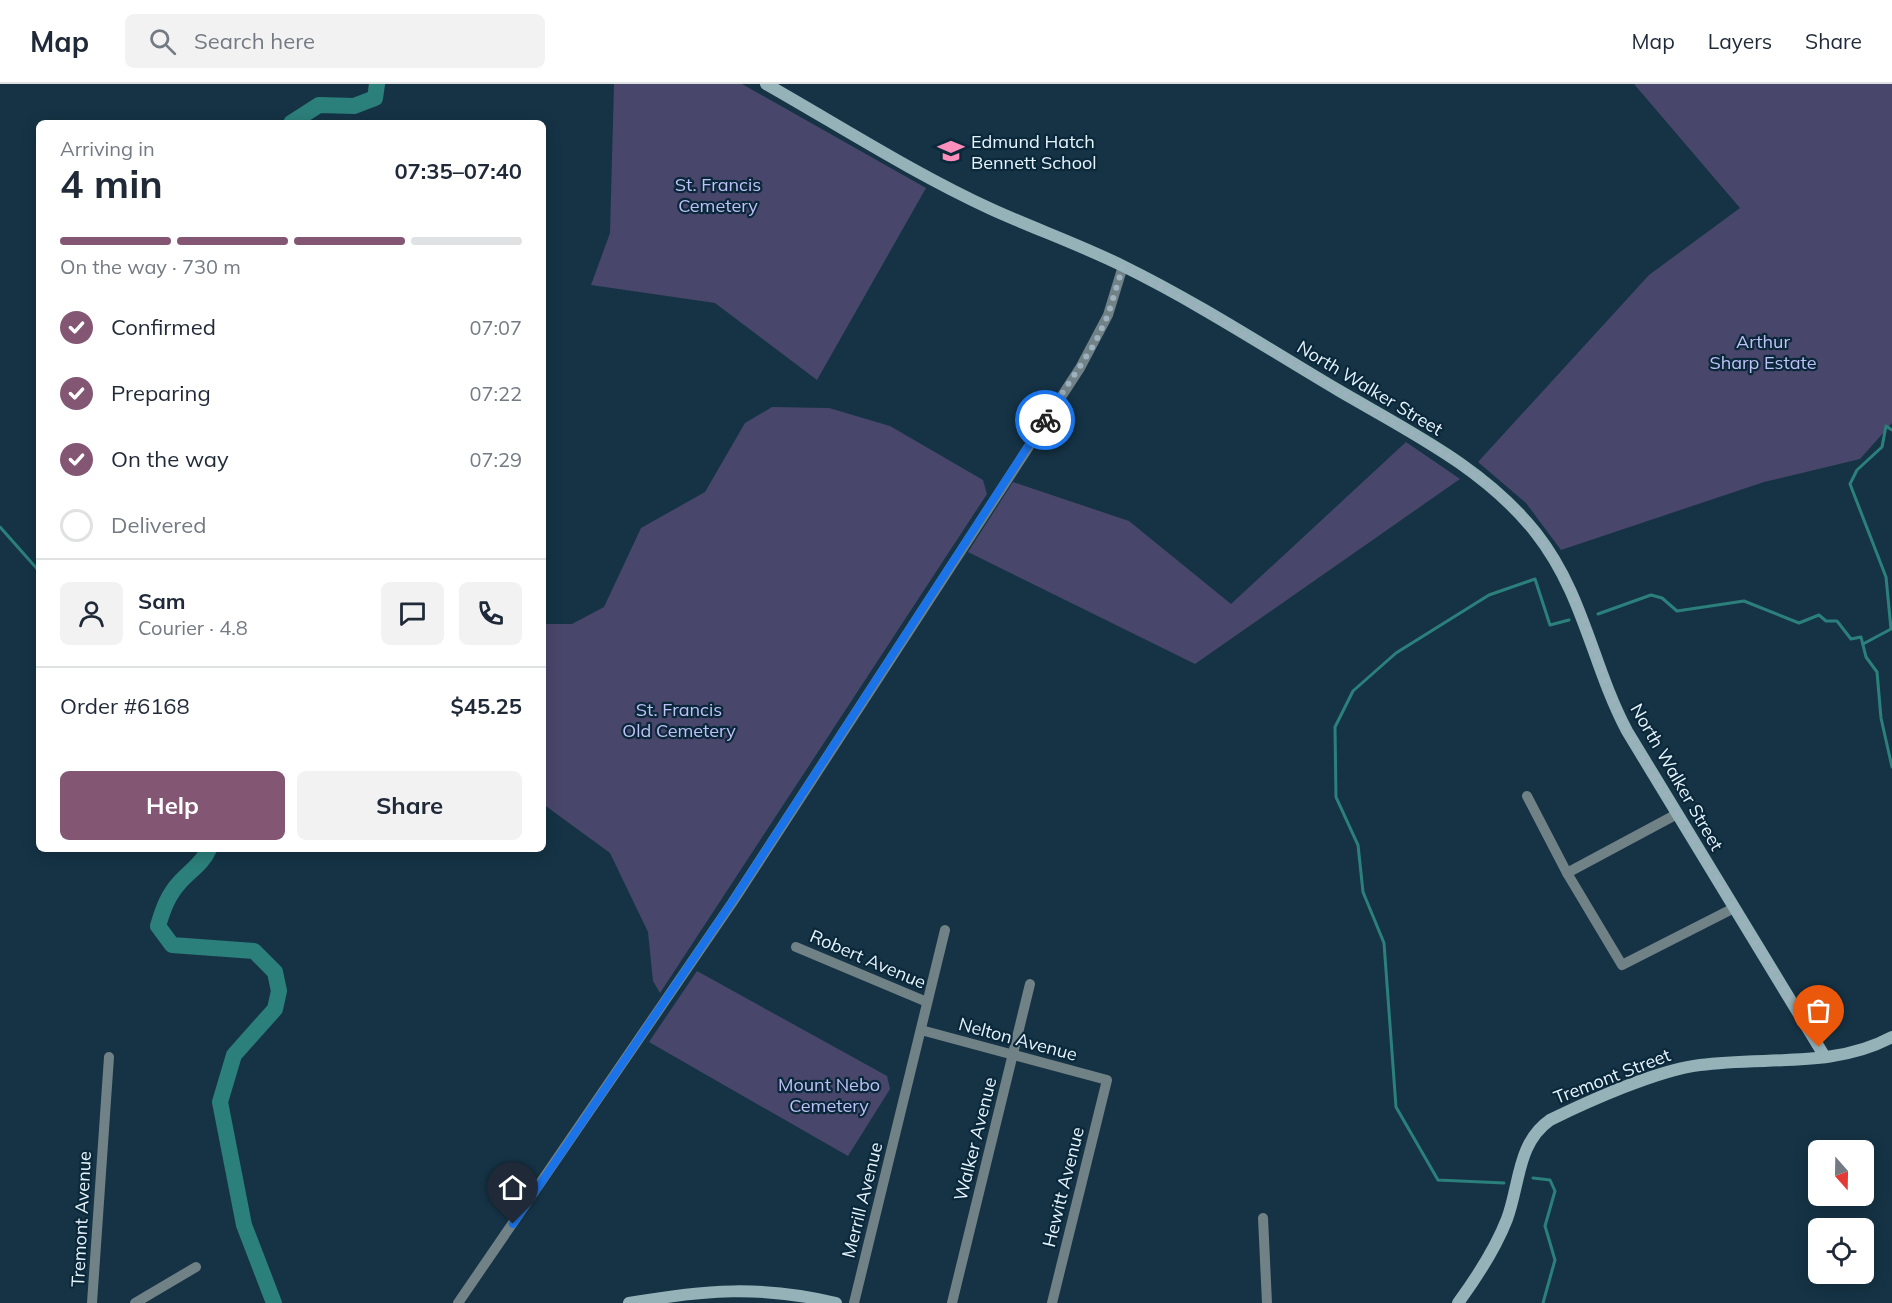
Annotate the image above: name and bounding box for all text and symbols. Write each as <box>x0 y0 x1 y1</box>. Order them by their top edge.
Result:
search box <box>125 14 545 68</box>
text: Map <box>30 24 89 59</box>
icon: search <box>146 25 179 58</box>
text: Search here <box>194 27 315 55</box>
text: Map <box>1632 28 1675 54</box>
text: Layers <box>1708 28 1772 54</box>
text: Share <box>1805 28 1862 54</box>
place label: Edmund Hatch Bennett School <box>971 130 1097 174</box>
text: Arriving in <box>60 136 155 161</box>
school or university icon: Edmund Hatch Bennett School <box>936 136 966 166</box>
text: 07:35–07:40 <box>394 157 522 185</box>
text: 4 min <box>60 159 163 208</box>
park label: St. Francis Cemetery <box>675 173 761 217</box>
text: On the way · 730 m <box>60 254 241 279</box>
icon: check <box>60 311 93 344</box>
text: Confirmed <box>111 313 216 341</box>
text: 07:07 <box>469 315 522 340</box>
park label: Arthur Sharp Estate <box>1710 330 1816 374</box>
street label: North Walker Street <box>1293 335 1447 441</box>
icon: check <box>60 377 93 410</box>
text: Preparing <box>111 379 211 407</box>
text: 07:22 <box>469 381 522 406</box>
courier <box>1015 390 1075 450</box>
icon: bike <box>1029 404 1062 437</box>
icon: check <box>60 443 93 476</box>
text: On the way <box>111 445 229 473</box>
text: 07:29 <box>469 447 522 472</box>
text: Delivered <box>111 511 206 539</box>
button: person <box>60 582 123 645</box>
button: chat <box>381 582 444 645</box>
button: phone <box>459 582 522 645</box>
text: Sam <box>138 587 186 615</box>
text: Courier · 4.8 <box>138 615 248 640</box>
text: Order #6168 <box>60 692 190 720</box>
text: $45.25 <box>451 692 522 720</box>
park label: St. Francis Old Cemetery <box>622 698 736 742</box>
street label: North Walker Street <box>1625 699 1729 855</box>
button: Help <box>60 771 285 840</box>
button: Share <box>297 771 522 840</box>
street label: Robert Avenue <box>807 924 929 994</box>
pin <box>1793 985 1844 1047</box>
icon: bag <box>1802 994 1835 1027</box>
street label: Nelton Avenue <box>956 1012 1080 1066</box>
street label: Tremont Street <box>1550 1043 1674 1109</box>
park label: Mount Nebo Cemetery <box>778 1073 880 1117</box>
street label: Walker Avenue <box>948 1075 1002 1203</box>
street label: Hewitt Avenue <box>1037 1124 1089 1250</box>
street label: Merrill Avenue <box>837 1140 887 1260</box>
north arrow <box>1808 1140 1874 1206</box>
map controls <box>1808 1140 1874 1284</box>
street label: Tremont Avenue <box>66 1150 96 1288</box>
pin <box>487 1162 538 1224</box>
icon: home <box>496 1171 529 1204</box>
button: locate <box>1808 1218 1874 1284</box>

